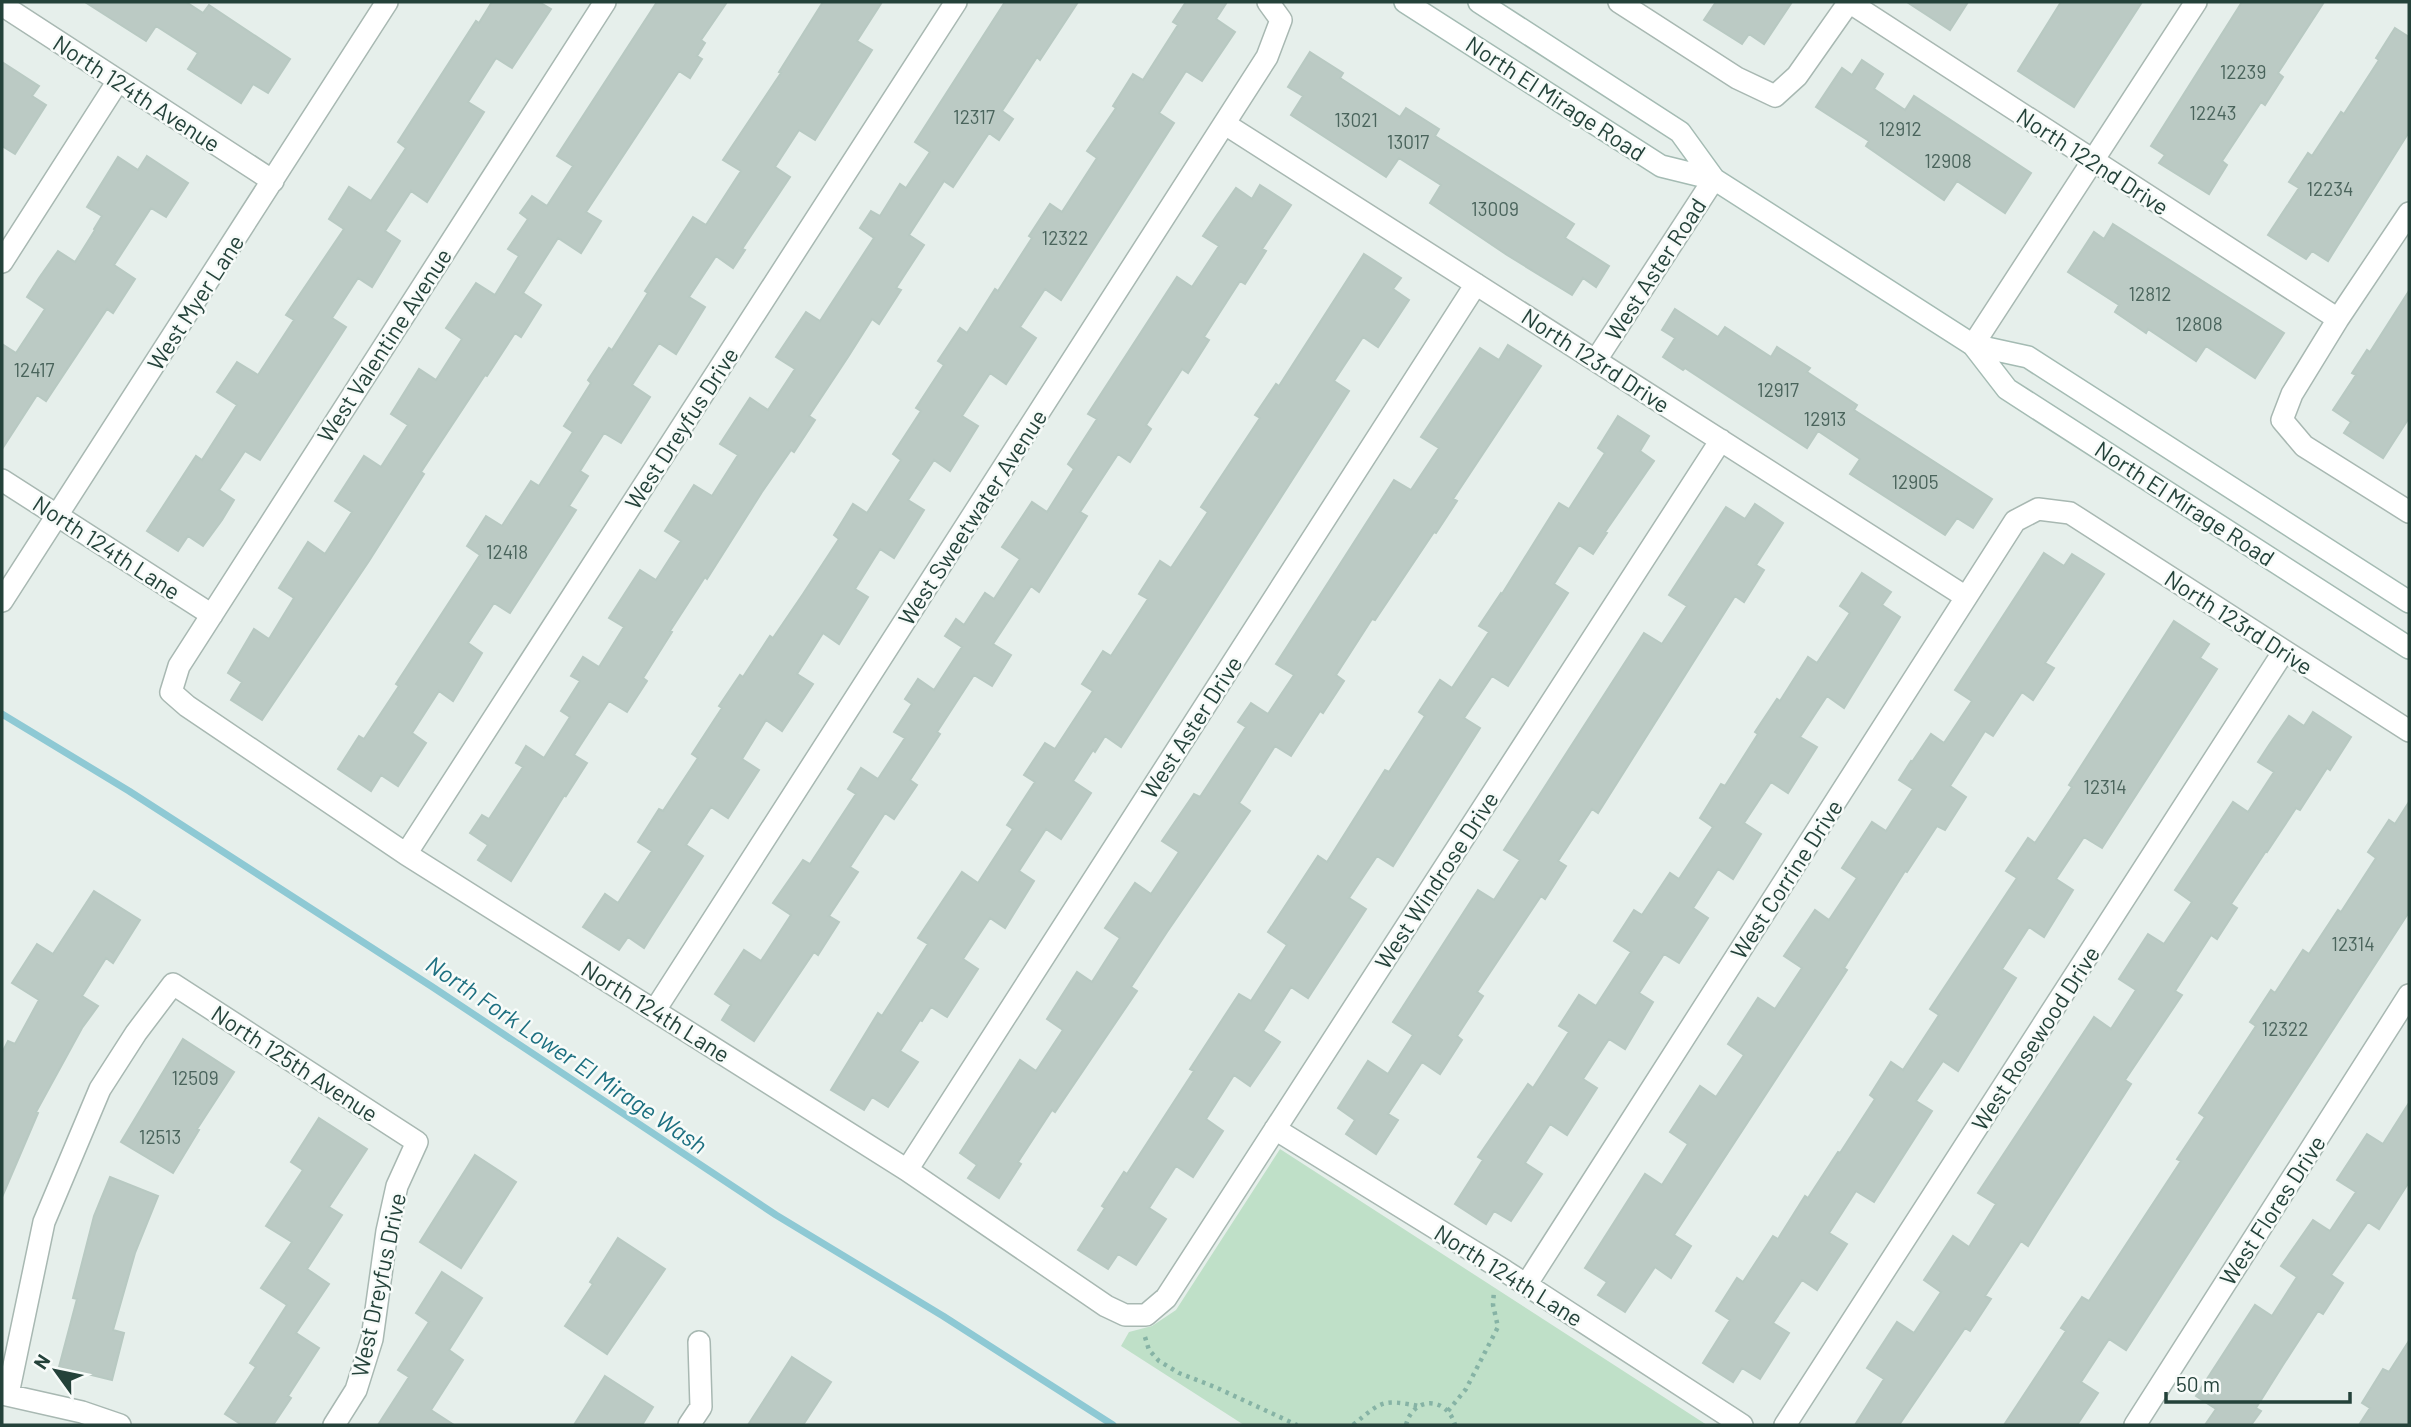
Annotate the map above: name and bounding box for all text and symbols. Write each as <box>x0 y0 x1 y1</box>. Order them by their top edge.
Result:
street label: North 124th Avenue <box>48 29 226 157</box>
street label: North El Mirage Road <box>1461 30 1651 166</box>
house number: 12239 <box>2220 60 2266 83</box>
street label: North 122nd Drive <box>2012 101 2174 221</box>
house number: 12243 <box>2189 101 2237 124</box>
house number: 12317 <box>953 105 995 128</box>
house number: 13021 <box>1334 108 1378 131</box>
house number: 12912 <box>1878 117 1922 140</box>
house number: 13017 <box>1387 130 1429 153</box>
house number: 12908 <box>1924 149 1972 172</box>
house number: 12234 <box>2306 177 2354 200</box>
street label: West Aster Road <box>1599 192 1711 346</box>
house number: 13009 <box>1471 197 1519 220</box>
house number: 12322 <box>1042 226 1088 249</box>
street label: West Myer Lane <box>141 229 249 375</box>
street label: West Valentine Avenue <box>311 243 457 447</box>
house number: 12812 <box>2128 282 2172 305</box>
street label: North 123rd Drive <box>1517 302 1675 418</box>
house number: 12808 <box>2175 312 2223 335</box>
street label: West Dreyfus Drive <box>618 342 744 514</box>
house number: 12417 <box>13 358 55 381</box>
house number: 12917 <box>1757 378 1799 401</box>
street label: West Sweetwater Avenue <box>892 404 1052 630</box>
house number: 12913 <box>1804 407 1846 430</box>
street label: North El Mirage Road <box>2090 435 2280 571</box>
house number: 12905 <box>1891 470 1939 493</box>
street label: North 124th Lane <box>28 489 186 605</box>
house number: 12418 <box>486 540 528 563</box>
street label: North 123rd Drive <box>2160 564 2318 680</box>
street label: West Aster Drive <box>1134 650 1248 804</box>
house number: 12314 <box>2083 775 2127 798</box>
street label: West Windrose Drive <box>1368 786 1504 974</box>
street label: West Corrine Drive <box>1724 794 1848 964</box>
house number: 12314 <box>2331 932 2375 955</box>
street label: West Rosewood Drive <box>1965 940 2105 1136</box>
water label: North Fork Lower El Mirage Wash <box>421 949 713 1159</box>
street label: North 124th Lane <box>577 954 735 1068</box>
street label: North 125th Avenue <box>207 999 383 1127</box>
house number: 12322 <box>2262 1017 2308 1040</box>
house number: 12509 <box>171 1066 219 1089</box>
house number: 12513 <box>139 1125 181 1148</box>
street label: West Flores Drive <box>2213 1130 2331 1290</box>
street label: West Dreyfus Drive <box>345 1190 411 1380</box>
street label: North 124th Lane <box>1430 1218 1588 1332</box>
north arrow <box>21 1336 91 1406</box>
text: N <box>28 1350 54 1373</box>
scale bar <box>2166 1360 2350 1404</box>
text: 50 m <box>2176 1371 2220 1396</box>

